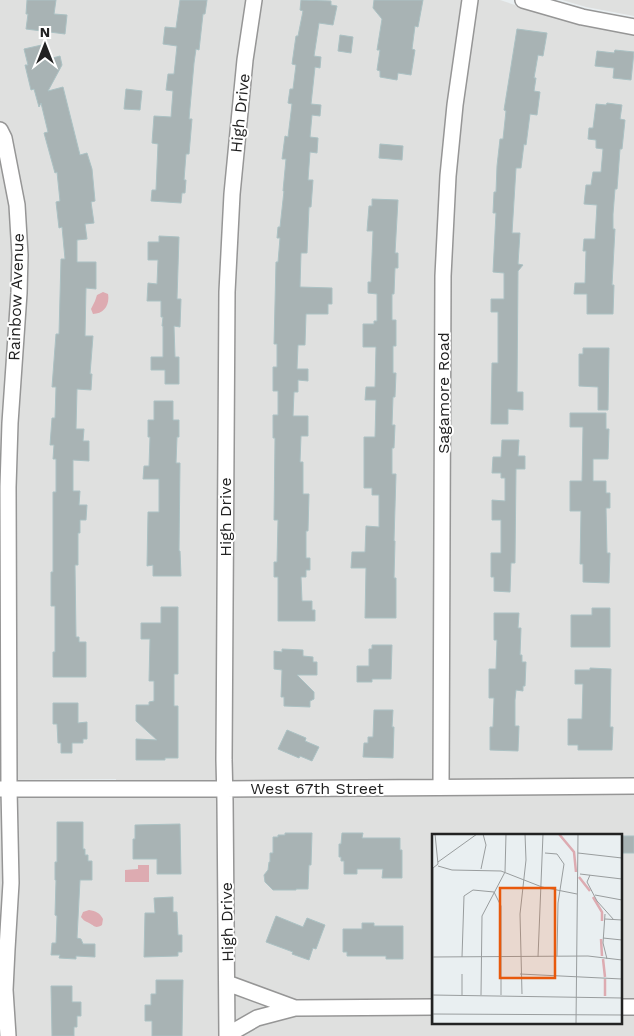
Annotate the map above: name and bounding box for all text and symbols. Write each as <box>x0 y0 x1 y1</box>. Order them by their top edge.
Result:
north arrow <box>20 20 70 70</box>
text: N <box>40 24 50 40</box>
street label: High Drive <box>226 72 254 154</box>
street label: Rainbow Avenue <box>4 233 28 361</box>
street label: Sagamore Road <box>434 332 453 454</box>
street label: High Drive <box>216 477 235 557</box>
street label: West 67th Street <box>250 779 384 798</box>
inset map <box>432 834 622 1024</box>
street label: High Drive <box>217 882 237 962</box>

